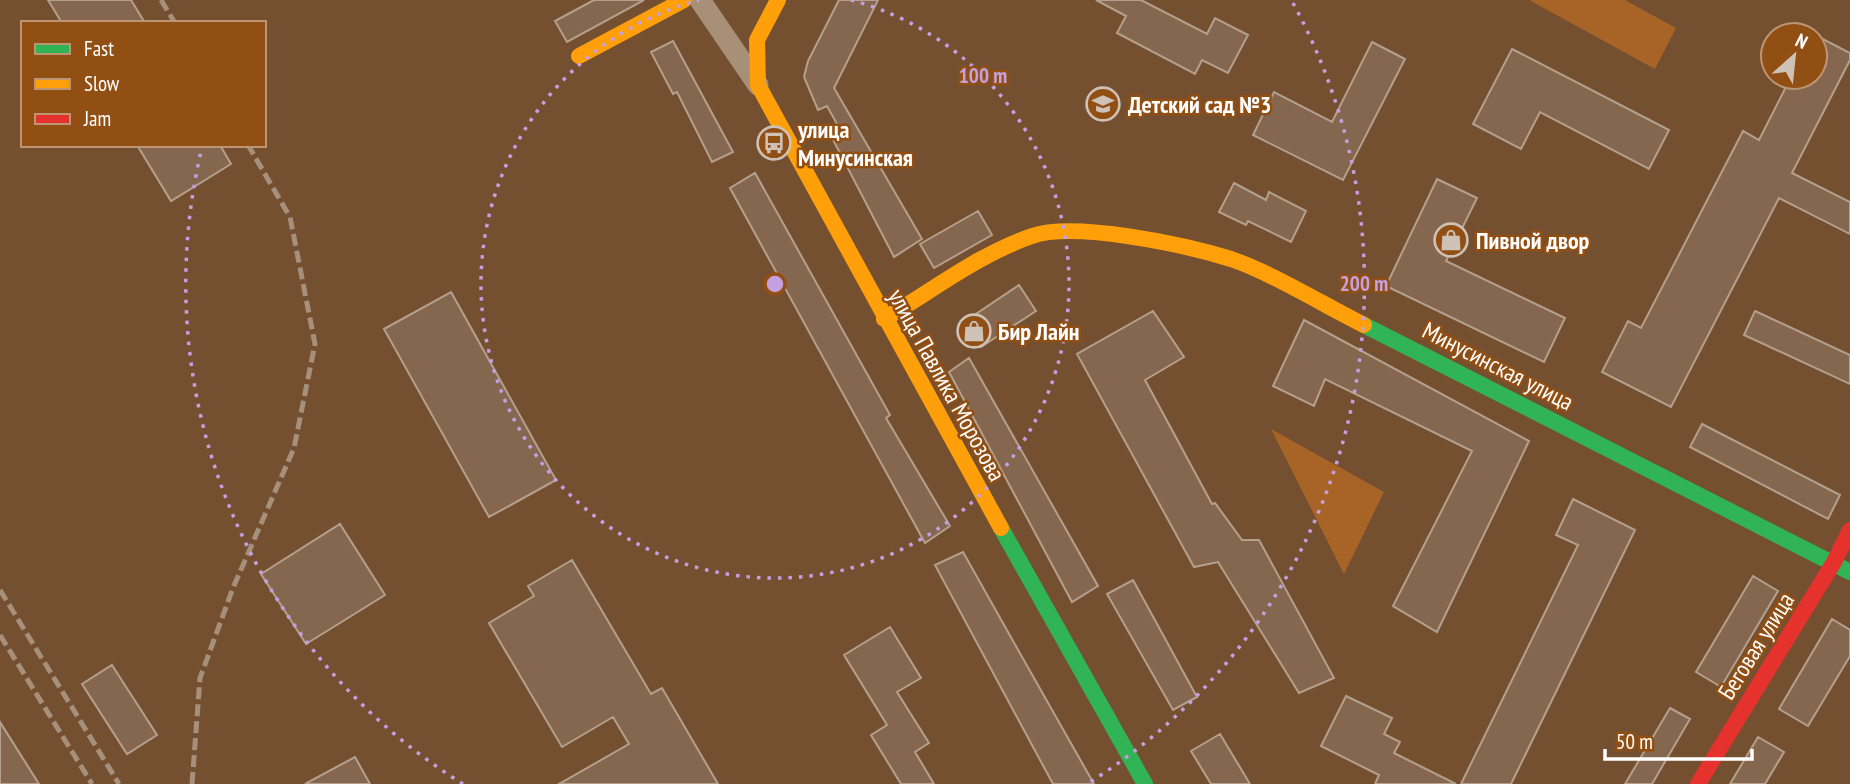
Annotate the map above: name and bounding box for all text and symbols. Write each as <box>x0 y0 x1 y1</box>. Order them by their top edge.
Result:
legend <box>21 21 266 147</box>
north arrow <box>1759 21 1829 91</box>
text: N <box>1792 28 1812 54</box>
text: Fast <box>84 35 114 62</box>
text: 100 m <box>959 62 1007 89</box>
text: Slow <box>84 70 120 97</box>
school or university icon: Детский сад №3 <box>1084 85 1122 123</box>
place label: Детский сад №3 <box>1128 89 1271 120</box>
text: Jam <box>83 105 111 132</box>
place label: улица Минусинская <box>797 114 913 173</box>
bus stop icon: улица Минусинская <box>755 124 793 162</box>
shop icon: Пивной двор <box>1432 221 1470 259</box>
place label: Пивной двор <box>1476 225 1590 256</box>
text: 200 m <box>1340 270 1388 297</box>
centre of rings <box>763 272 787 296</box>
street label: улица Павлика Морозова <box>881 283 1013 487</box>
shop icon: Бир Лайн <box>955 312 993 350</box>
street label: Минусинская улица <box>1417 315 1579 417</box>
place label: Бир Лайн <box>998 316 1079 347</box>
street label: Беговая улица <box>1711 587 1801 705</box>
scale bar <box>1605 718 1752 762</box>
text: 50 m <box>1616 728 1653 755</box>

